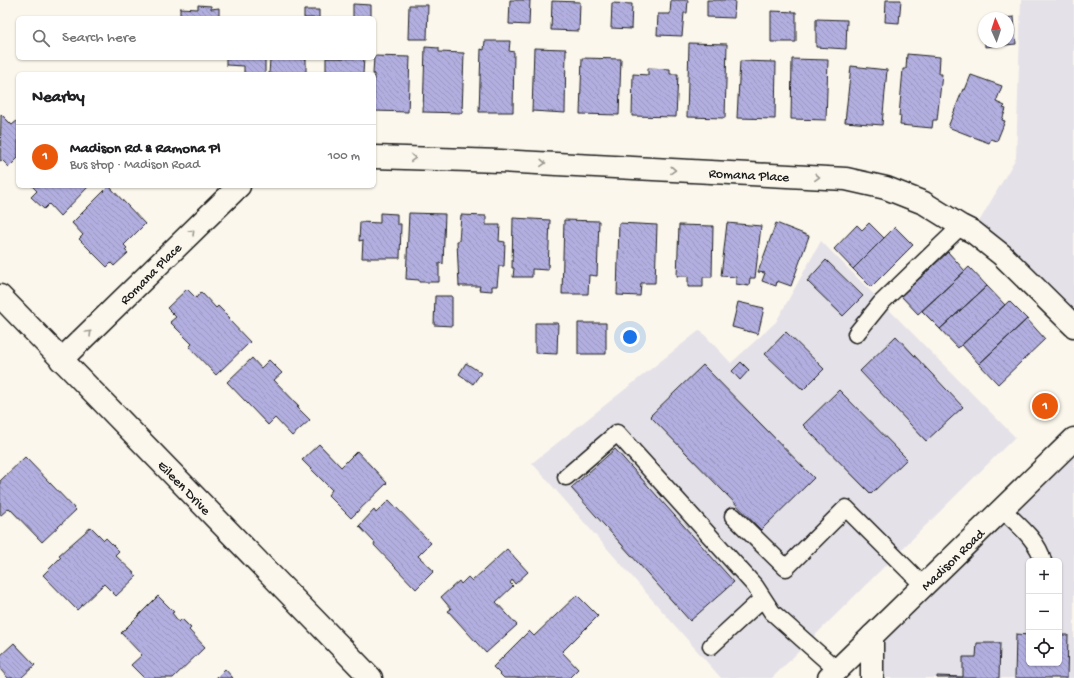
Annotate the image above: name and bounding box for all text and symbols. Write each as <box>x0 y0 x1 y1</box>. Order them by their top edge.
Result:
north arrow <box>978 12 1014 48</box>
search box <box>16 16 376 60</box>
icon: search <box>30 27 52 49</box>
text: Search here <box>62 29 136 47</box>
text: Nearby <box>32 88 85 108</box>
text: Madison Rd & Ramona Pl <box>70 140 221 158</box>
text: 1 <box>42 149 48 164</box>
text: 100 m <box>328 149 360 164</box>
one-way arrow <box>410 154 416 162</box>
text: Bus stop · Madison Road <box>70 158 200 173</box>
one-way arrow <box>540 159 546 167</box>
one-way arrow <box>670 165 676 174</box>
street label: Romana Place <box>708 166 790 187</box>
one-way arrow <box>814 173 820 182</box>
one-way arrow <box>187 229 195 237</box>
street label: Romana Place <box>117 240 187 309</box>
your location <box>620 327 640 347</box>
one-way arrow <box>84 330 92 337</box>
pin: 1 <box>1032 391 1058 421</box>
street label: Eileen Drive <box>153 458 214 520</box>
street label: Madison Road <box>918 525 990 595</box>
map controls <box>1026 558 1062 666</box>
button: + <box>1026 558 1062 594</box>
button: − <box>1026 594 1062 630</box>
button: locate <box>1026 630 1062 666</box>

